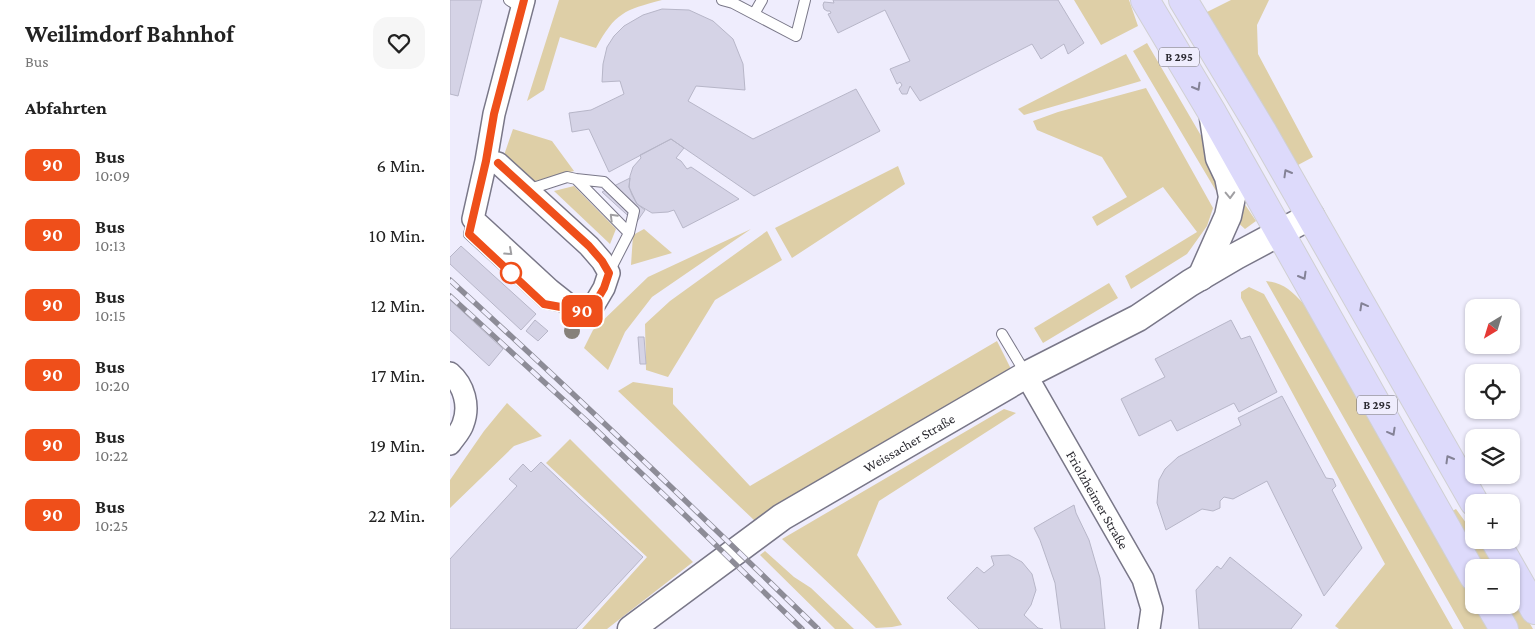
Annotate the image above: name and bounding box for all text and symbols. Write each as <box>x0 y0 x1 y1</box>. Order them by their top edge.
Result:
button: heart <box>373 17 425 69</box>
text: Weilimdorf Bahnhof <box>25 20 234 47</box>
road number: B 295 <box>1159 48 1199 66</box>
text: Bus <box>25 53 49 70</box>
one-way arrow <box>1190 82 1200 91</box>
text: Abfahrten <box>25 97 107 118</box>
text: Bus <box>95 146 125 167</box>
text: 90 <box>42 155 63 175</box>
text: 6 Min. <box>376 155 425 176</box>
text: 10:09 <box>95 167 130 184</box>
one-way arrow <box>1283 170 1293 179</box>
one-way arrow <box>1225 192 1236 200</box>
one-way arrow <box>610 214 619 223</box>
text: Bus <box>95 216 125 237</box>
text: 90 <box>42 225 63 245</box>
text: 10 Min. <box>369 225 425 246</box>
text: 10:13 <box>95 237 126 254</box>
one-way arrow <box>503 246 512 255</box>
unlabelled marker <box>500 262 522 284</box>
one-way arrow <box>1297 270 1307 279</box>
text: Bus <box>95 286 125 307</box>
text: 90 <box>42 295 63 315</box>
text: 12 Min. <box>371 295 425 316</box>
line badge: 90 <box>560 295 604 327</box>
north arrow <box>1465 299 1520 354</box>
map controls <box>1465 299 1520 614</box>
text: 90 <box>572 301 592 321</box>
one-way arrow <box>1359 303 1369 312</box>
text: 10:15 <box>95 307 126 324</box>
text: Bus <box>95 356 125 377</box>
button: locate <box>1465 364 1520 419</box>
text: 90 <box>42 365 63 385</box>
text: 17 Min. <box>371 365 425 386</box>
text: 10:20 <box>95 377 130 394</box>
road number: B 295 <box>1357 396 1397 414</box>
street label: Weissacher Straße <box>861 410 958 476</box>
text: Bus <box>95 426 125 447</box>
one-way arrow <box>1386 427 1396 436</box>
button: layers <box>1465 429 1520 484</box>
text: 90 <box>42 435 63 455</box>
text: 19 Min. <box>370 435 425 456</box>
text: 10:22 <box>95 447 128 464</box>
street label: Friolzheimer Straße <box>1063 448 1132 552</box>
one-way arrow <box>1445 455 1455 464</box>
button: + <box>1465 494 1520 549</box>
text: Bus <box>95 496 125 517</box>
text: 90 <box>42 505 63 525</box>
text: 22 Min. <box>368 505 425 526</box>
text: 10:25 <box>95 517 128 534</box>
button: − <box>1465 559 1520 614</box>

